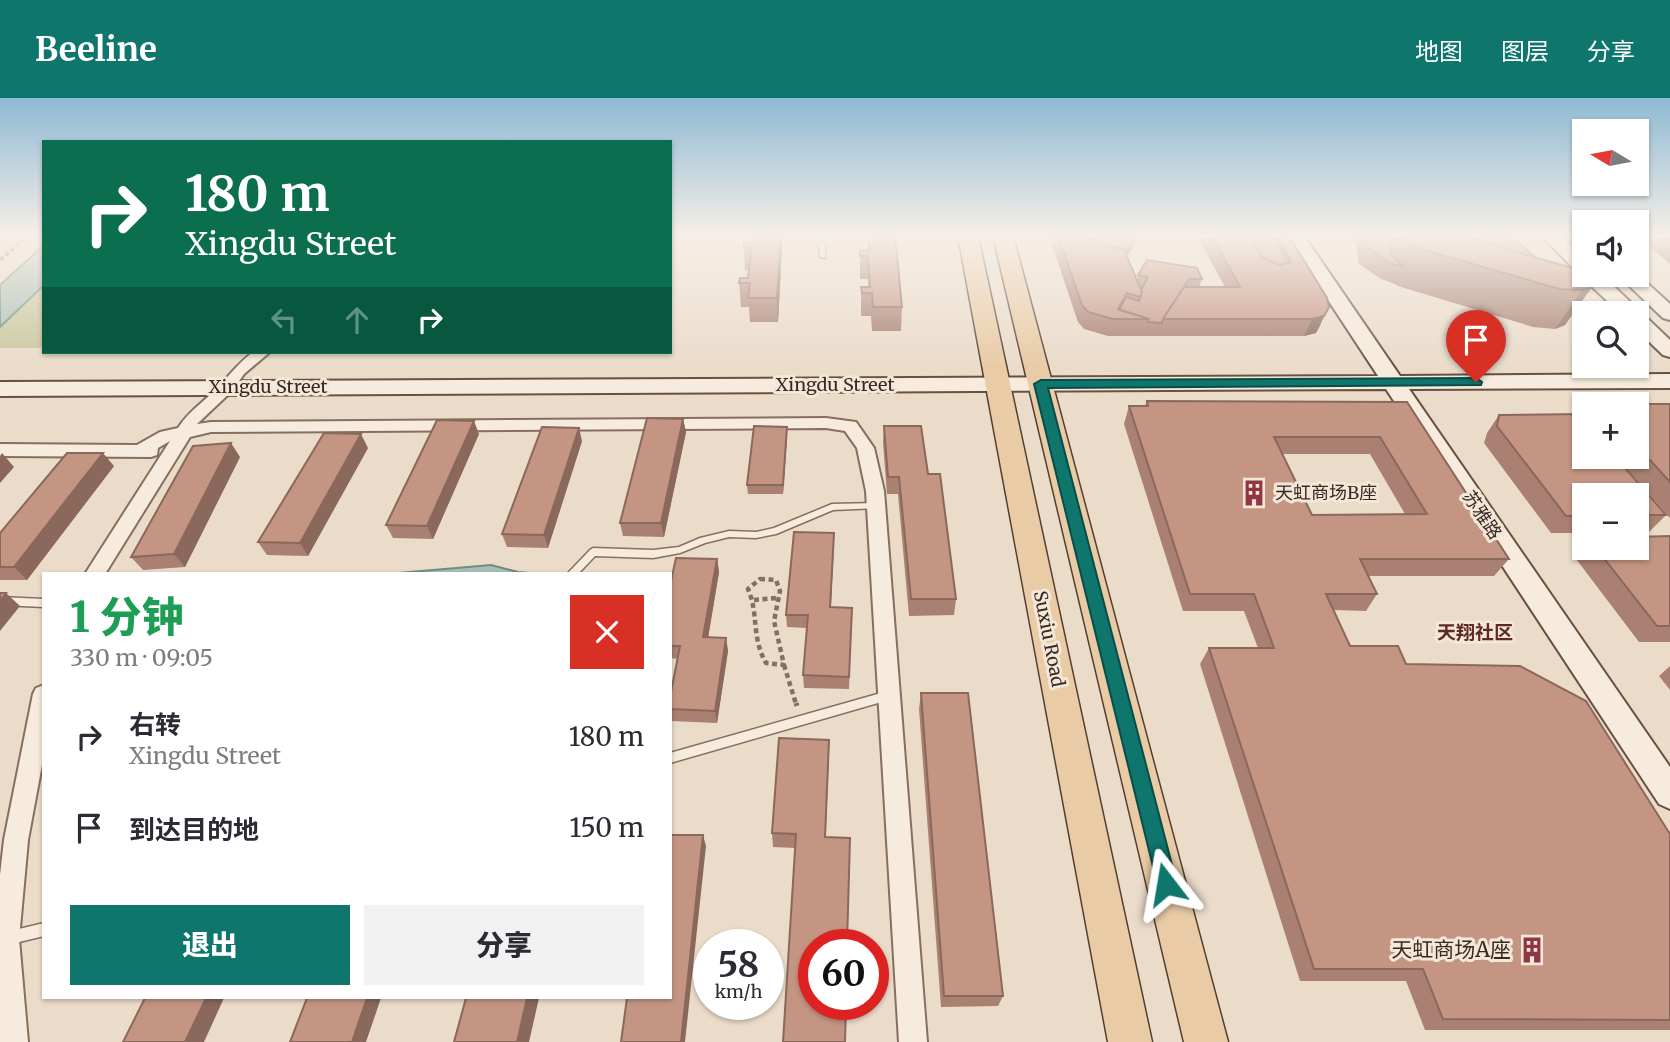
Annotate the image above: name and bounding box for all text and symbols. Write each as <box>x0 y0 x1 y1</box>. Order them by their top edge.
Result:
text: Beeline <box>35 29 157 70</box>
text: 地图 <box>1415 36 1463 67</box>
text: 图层 <box>1501 36 1549 67</box>
text: 分享 <box>1587 36 1635 67</box>
north arrow <box>1572 119 1648 196</box>
map controls <box>1572 119 1649 560</box>
text: 180 m <box>185 163 330 224</box>
icon: right <box>70 168 161 259</box>
button: sound <box>1572 210 1649 287</box>
text: Xingdu Street <box>185 224 396 264</box>
icon: left <box>265 301 303 339</box>
icon: ahead <box>338 301 376 339</box>
icon: right <box>411 301 449 339</box>
button: search <box>1572 301 1649 378</box>
pin <box>1446 310 1506 382</box>
icon: arrive <box>1457 321 1495 359</box>
street label: Xingdu Street <box>776 373 894 396</box>
street label: Xingdu Street <box>209 375 327 398</box>
button: + <box>1572 392 1649 469</box>
building icon: 天虹商场B座 <box>1239 478 1269 508</box>
place label: 天虹商场B座 <box>1275 481 1377 504</box>
button: − <box>1572 483 1649 560</box>
street label: 苏雅路 <box>1458 486 1507 544</box>
street label: Suxiu Road <box>1029 589 1070 689</box>
text: 1 分钟 <box>70 591 184 643</box>
button: close <box>570 595 644 669</box>
district label: 天翔社区 <box>1437 620 1513 644</box>
text: 330 m · 09:05 <box>70 643 213 672</box>
text: 右转 <box>129 708 181 741</box>
icon: right <box>70 718 108 756</box>
text: 180 m <box>569 720 644 753</box>
text: Xingdu Street <box>129 741 281 770</box>
icon: arrive <box>70 809 108 847</box>
text: 150 m <box>570 811 644 844</box>
text: 到达目的地 <box>129 813 259 846</box>
position arrow <box>1129 847 1203 921</box>
button: 退出 <box>70 905 350 985</box>
button: 分享 <box>364 905 644 985</box>
speed limit sign: 60 <box>798 929 889 1020</box>
building icon: 天虹商场A座 <box>1517 935 1547 965</box>
place label: 天虹商场A座 <box>1391 936 1511 963</box>
text: 58 <box>718 943 759 987</box>
text: km/h <box>715 980 762 1003</box>

